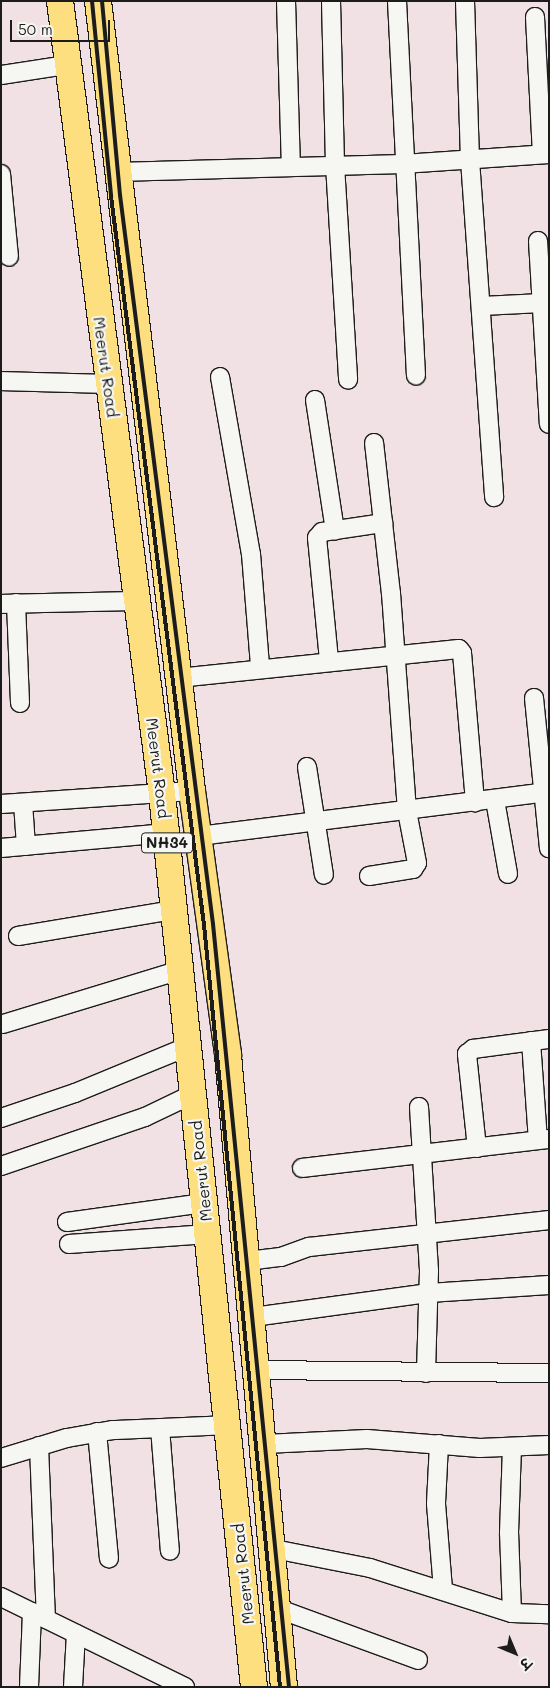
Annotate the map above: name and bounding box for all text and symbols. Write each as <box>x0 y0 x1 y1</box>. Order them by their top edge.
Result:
scale bar <box>12 10 112 42</box>
text: 50 m <box>18 19 53 39</box>
street label: Meerut Road <box>89 315 123 419</box>
street label: Meerut Road <box>142 717 174 819</box>
road number: NH34 <box>141 830 193 856</box>
street label: Meerut Road <box>186 1120 216 1222</box>
street label: Meerut Road <box>228 1523 258 1625</box>
north arrow <box>490 1628 540 1678</box>
text: उ <box>516 1654 536 1674</box>

